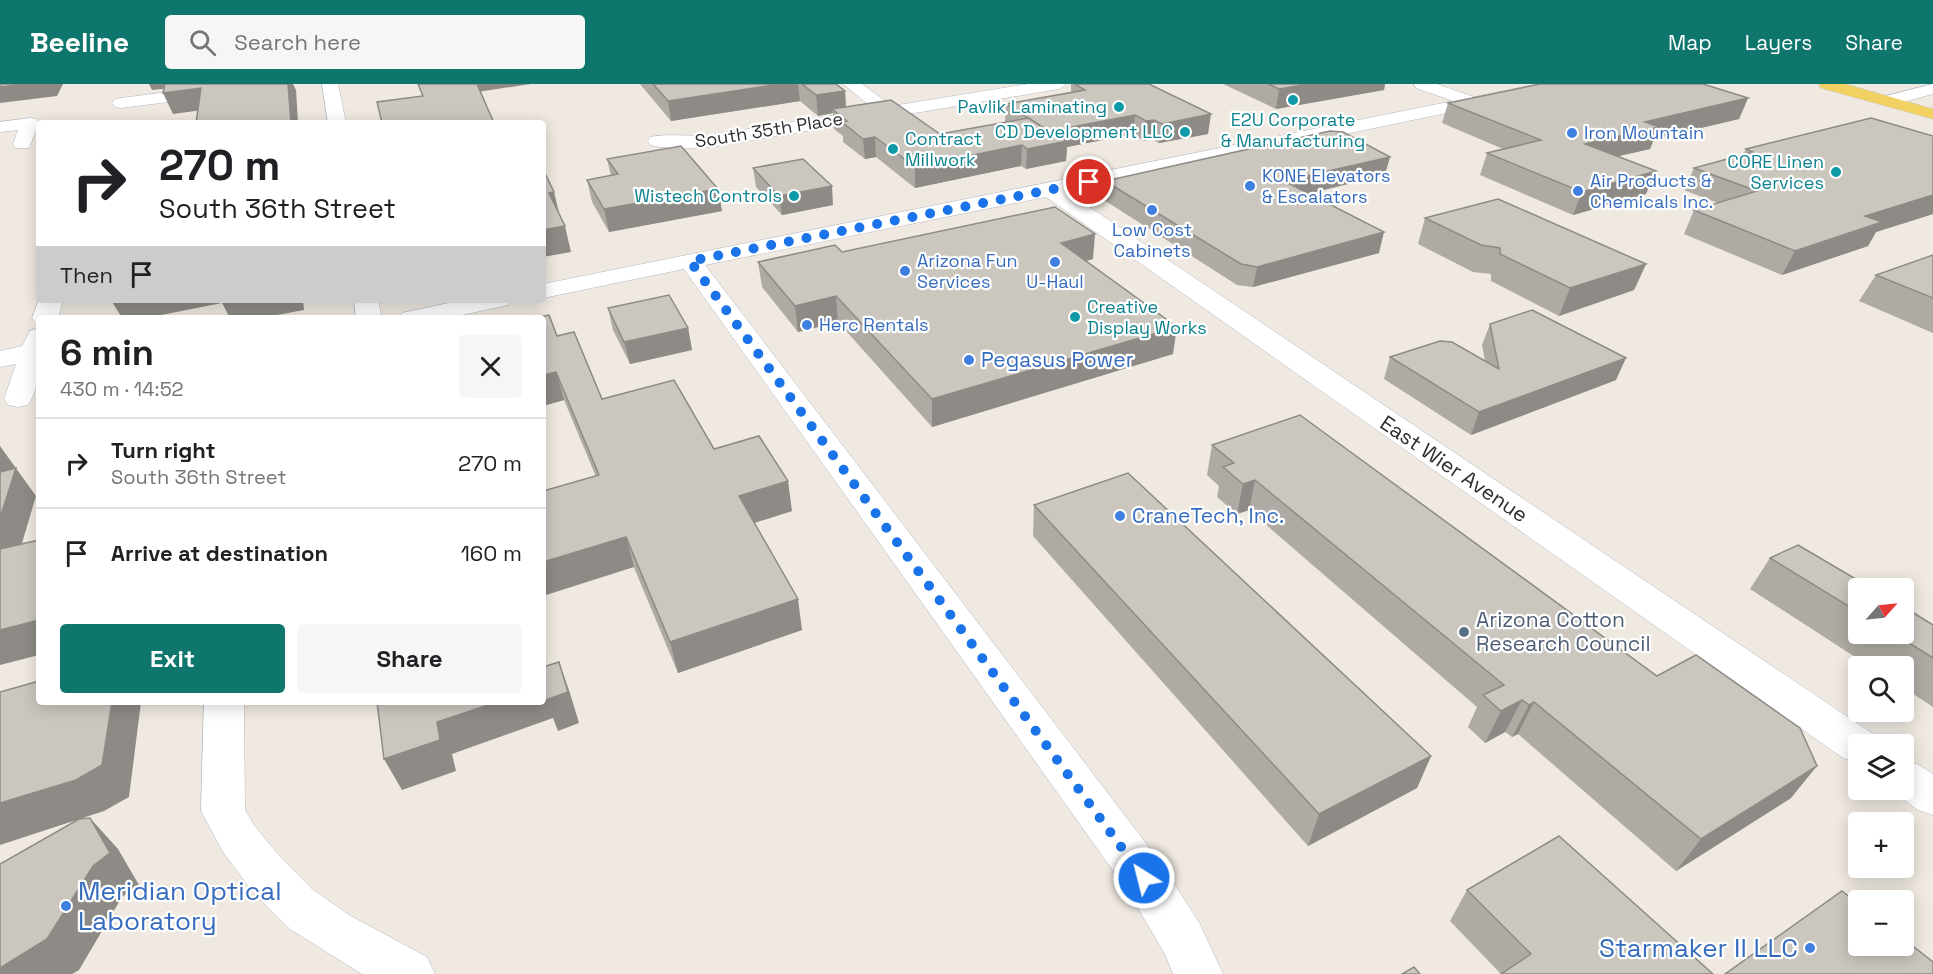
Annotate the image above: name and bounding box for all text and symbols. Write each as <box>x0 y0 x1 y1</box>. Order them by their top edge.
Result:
search box <box>165 15 585 69</box>
text: Beeline <box>30 24 129 60</box>
icon: search <box>186 26 219 59</box>
text: Search here <box>234 28 361 56</box>
text: Map <box>1668 29 1712 56</box>
text: Layers <box>1745 29 1812 56</box>
text: Share <box>1845 29 1903 56</box>
marker: E2U Corporate & Manufacturing <box>1286 93 1300 107</box>
place label: Pavlik Laminating <box>958 95 1107 118</box>
marker: Pavlik Laminating <box>1112 100 1126 114</box>
street label: South 35th Place <box>693 106 845 153</box>
place label: E2U Corporate & Manufacturing <box>1221 108 1365 152</box>
place label: CD Development LLC <box>995 120 1173 143</box>
place label: Iron Mountain <box>1584 121 1704 144</box>
marker: CD Development LLC <box>1178 125 1192 139</box>
marker: Iron Mountain <box>1565 126 1579 140</box>
place label: Contract Millwork <box>905 127 982 171</box>
text: 270 m <box>159 139 280 192</box>
marker: Contract Millwork <box>886 142 900 156</box>
icon: right <box>60 144 138 222</box>
place label: CORE Linen Services <box>1727 150 1824 194</box>
pin <box>1063 156 1114 207</box>
place label: KONE Elevators & Escalators <box>1262 164 1390 208</box>
icon: arrive <box>1072 165 1105 198</box>
marker: CORE Linen Services <box>1829 165 1843 179</box>
place label: Air Products & Chemicals Inc. <box>1590 169 1713 213</box>
marker: KONE Elevators & Escalators <box>1243 179 1257 193</box>
place label: Wistech Controls <box>634 184 782 207</box>
marker: Air Products & Chemicals Inc. <box>1571 184 1585 198</box>
marker: Wistech Controls <box>787 189 801 203</box>
text: South 36th Street <box>159 191 396 226</box>
marker: Low Cost Cabinets <box>1145 203 1159 217</box>
place label: Low Cost Cabinets <box>1112 218 1192 262</box>
place label: Arizona Fun Services <box>917 249 1017 293</box>
marker: U-Haul <box>1048 255 1062 269</box>
icon: arrive <box>125 258 158 291</box>
text: Then <box>60 261 113 289</box>
marker: Arizona Fun Services <box>898 264 912 278</box>
place label: U-Haul <box>1026 270 1084 293</box>
place label: Creative Display Works <box>1087 295 1207 339</box>
marker: Creative Display Works <box>1068 310 1082 324</box>
place label: Herc Rentals <box>819 313 929 336</box>
marker: Herc Rentals <box>800 318 814 332</box>
text: 6 min <box>60 330 154 376</box>
button: close <box>459 335 522 398</box>
place label: Pegasus Power <box>981 346 1134 373</box>
marker: Pegasus Power <box>962 353 976 367</box>
text: 430 m · 14:52 <box>60 376 184 402</box>
street label: East Wier Avenue <box>1375 409 1533 528</box>
text: Turn right <box>111 436 216 464</box>
icon: right <box>60 447 93 480</box>
text: 270 m <box>458 449 522 477</box>
text: South 36th Street <box>111 464 287 490</box>
place label: CraneTech, Inc. <box>1132 502 1284 529</box>
marker: CraneTech, Inc. <box>1113 509 1127 523</box>
icon: arrive <box>60 537 93 570</box>
text: Arrive at destination <box>111 539 328 567</box>
text: 160 m <box>461 539 522 567</box>
north arrow <box>1848 578 1914 644</box>
map controls <box>1848 578 1914 956</box>
place label: Arizona Cotton Research Council <box>1476 606 1651 657</box>
button: Exit <box>60 624 285 693</box>
button: Share <box>297 624 522 693</box>
marker: Arizona Cotton Research Council <box>1457 625 1471 639</box>
button: search <box>1848 656 1914 722</box>
button: layers <box>1848 734 1914 800</box>
button: + <box>1848 812 1914 878</box>
position arrow <box>1112 846 1176 910</box>
place label: Meridian Optical Laboratory <box>78 874 282 938</box>
button: − <box>1848 890 1914 956</box>
marker: Meridian Optical Laboratory <box>59 899 73 913</box>
place label: Starmaker II LLC <box>1599 931 1798 965</box>
marker: Starmaker II LLC <box>1803 941 1817 955</box>

